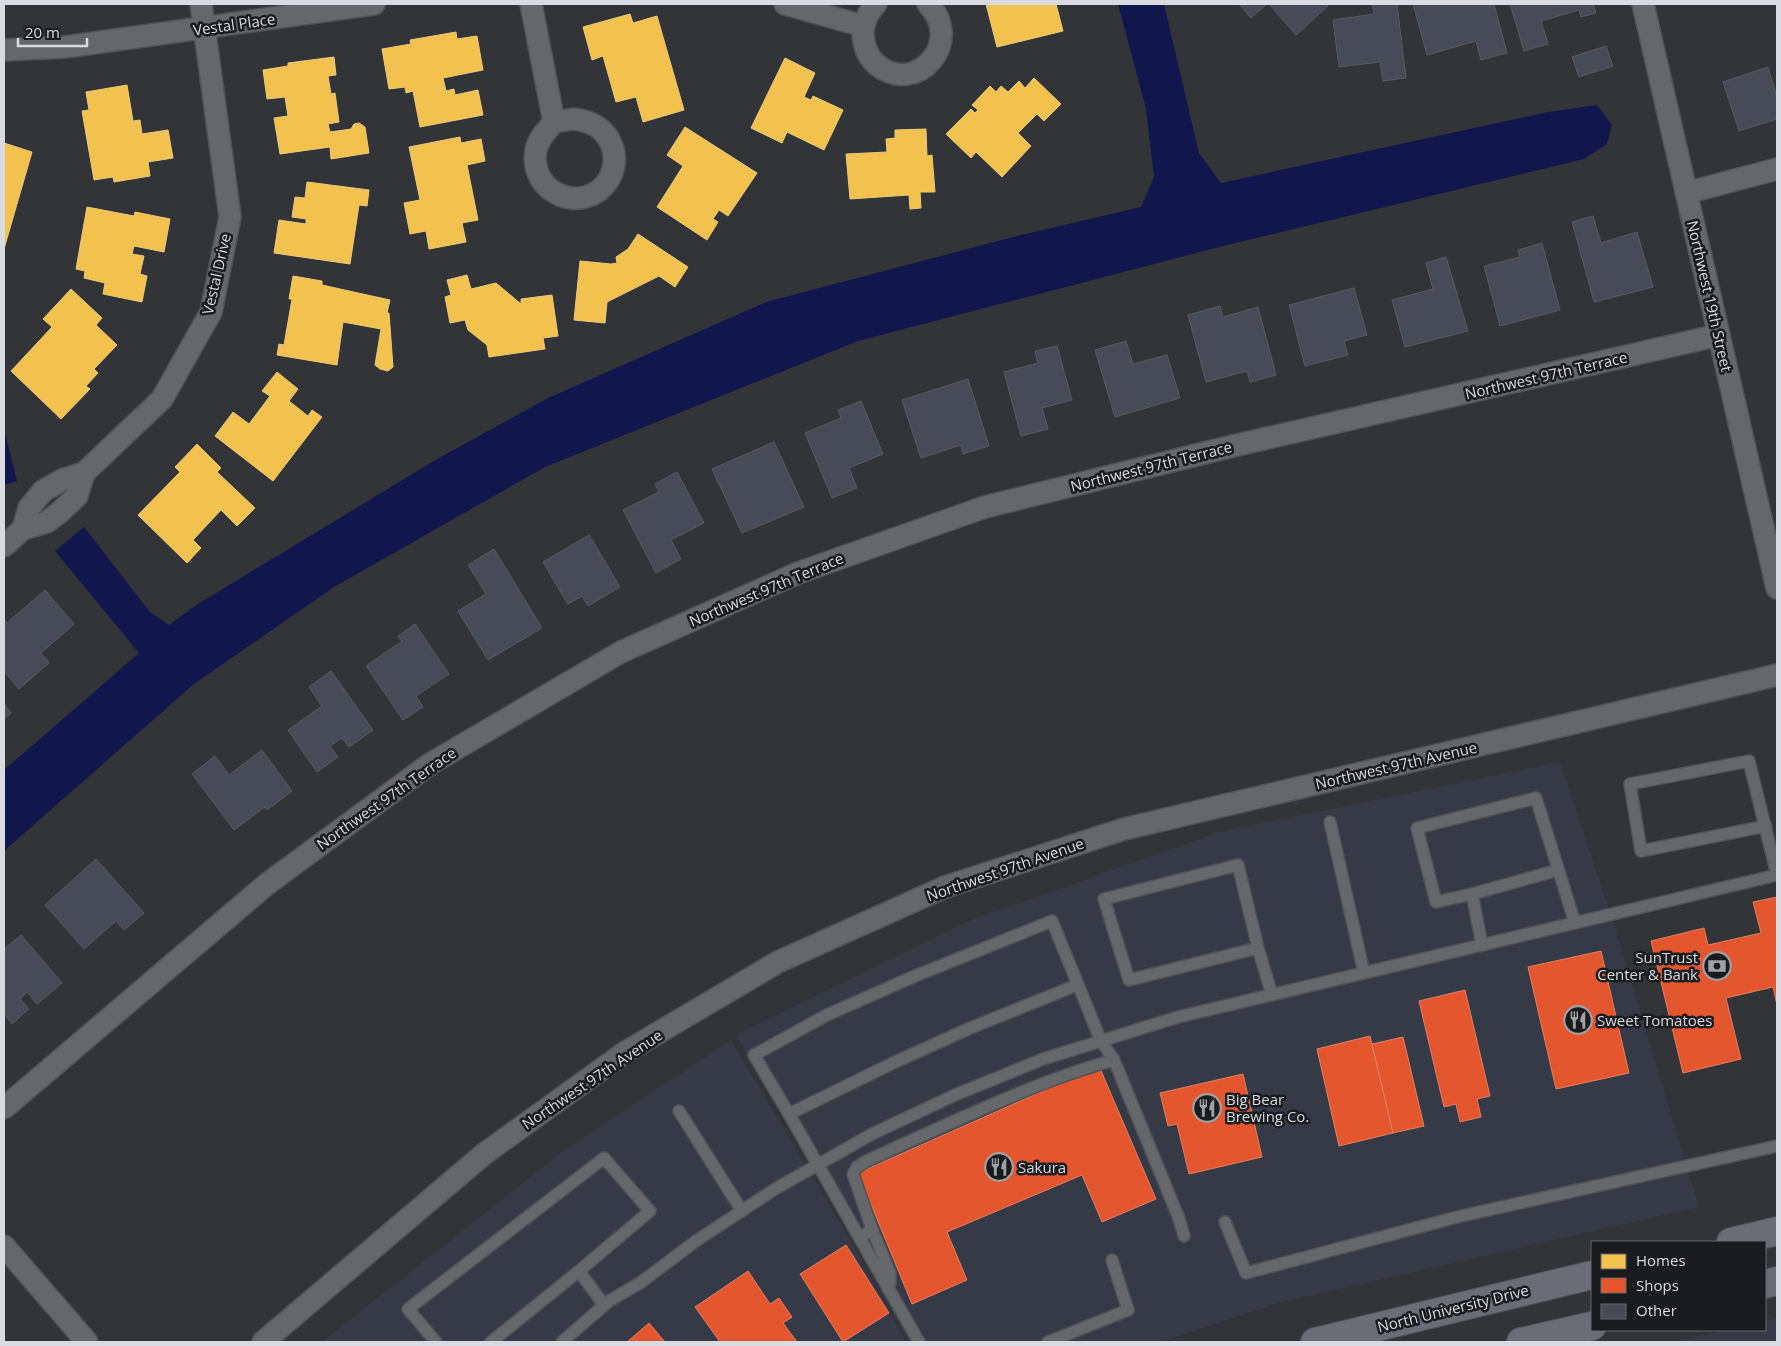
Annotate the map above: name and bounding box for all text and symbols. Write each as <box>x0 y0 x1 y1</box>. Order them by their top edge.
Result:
street label: Vestal Place <box>192 8 276 40</box>
scale bar <box>18 15 86 47</box>
text: 20 m <box>25 22 60 42</box>
street label: Northwest 19th Street <box>1683 218 1737 374</box>
street label: Vestal Drive <box>197 232 235 316</box>
street label: Northwest 97th Terrace <box>1463 347 1629 403</box>
street label: Northwest 97th Terrace <box>1068 436 1234 496</box>
street label: Northwest 97th Terrace <box>686 547 846 631</box>
street label: Northwest 97th Avenue <box>1313 737 1479 793</box>
street label: Northwest 97th Terrace <box>312 742 460 854</box>
street label: Northwest 97th Avenue <box>924 833 1086 905</box>
place label: SunTrust Center & Bank <box>1597 947 1698 984</box>
bank icon: SunTrust Center & Bank <box>1702 951 1732 981</box>
restaurant icon: Sweet Tomatoes <box>1563 1005 1593 1035</box>
place label: Sweet Tomatoes <box>1597 1010 1712 1030</box>
street label: Northwest 97th Avenue <box>518 1025 666 1133</box>
place label: Big Bear Brewing Co. <box>1226 1089 1309 1126</box>
restaurant icon: Big Bear Brewing Co. <box>1192 1093 1222 1123</box>
restaurant icon: Sakura <box>984 1152 1014 1182</box>
place label: Sakura <box>1018 1157 1066 1177</box>
legend <box>1591 1241 1766 1331</box>
text: Homes <box>1636 1250 1686 1270</box>
text: Shops <box>1636 1275 1679 1295</box>
street label: North University Drive <box>1375 1280 1531 1336</box>
text: Other <box>1636 1300 1677 1320</box>

